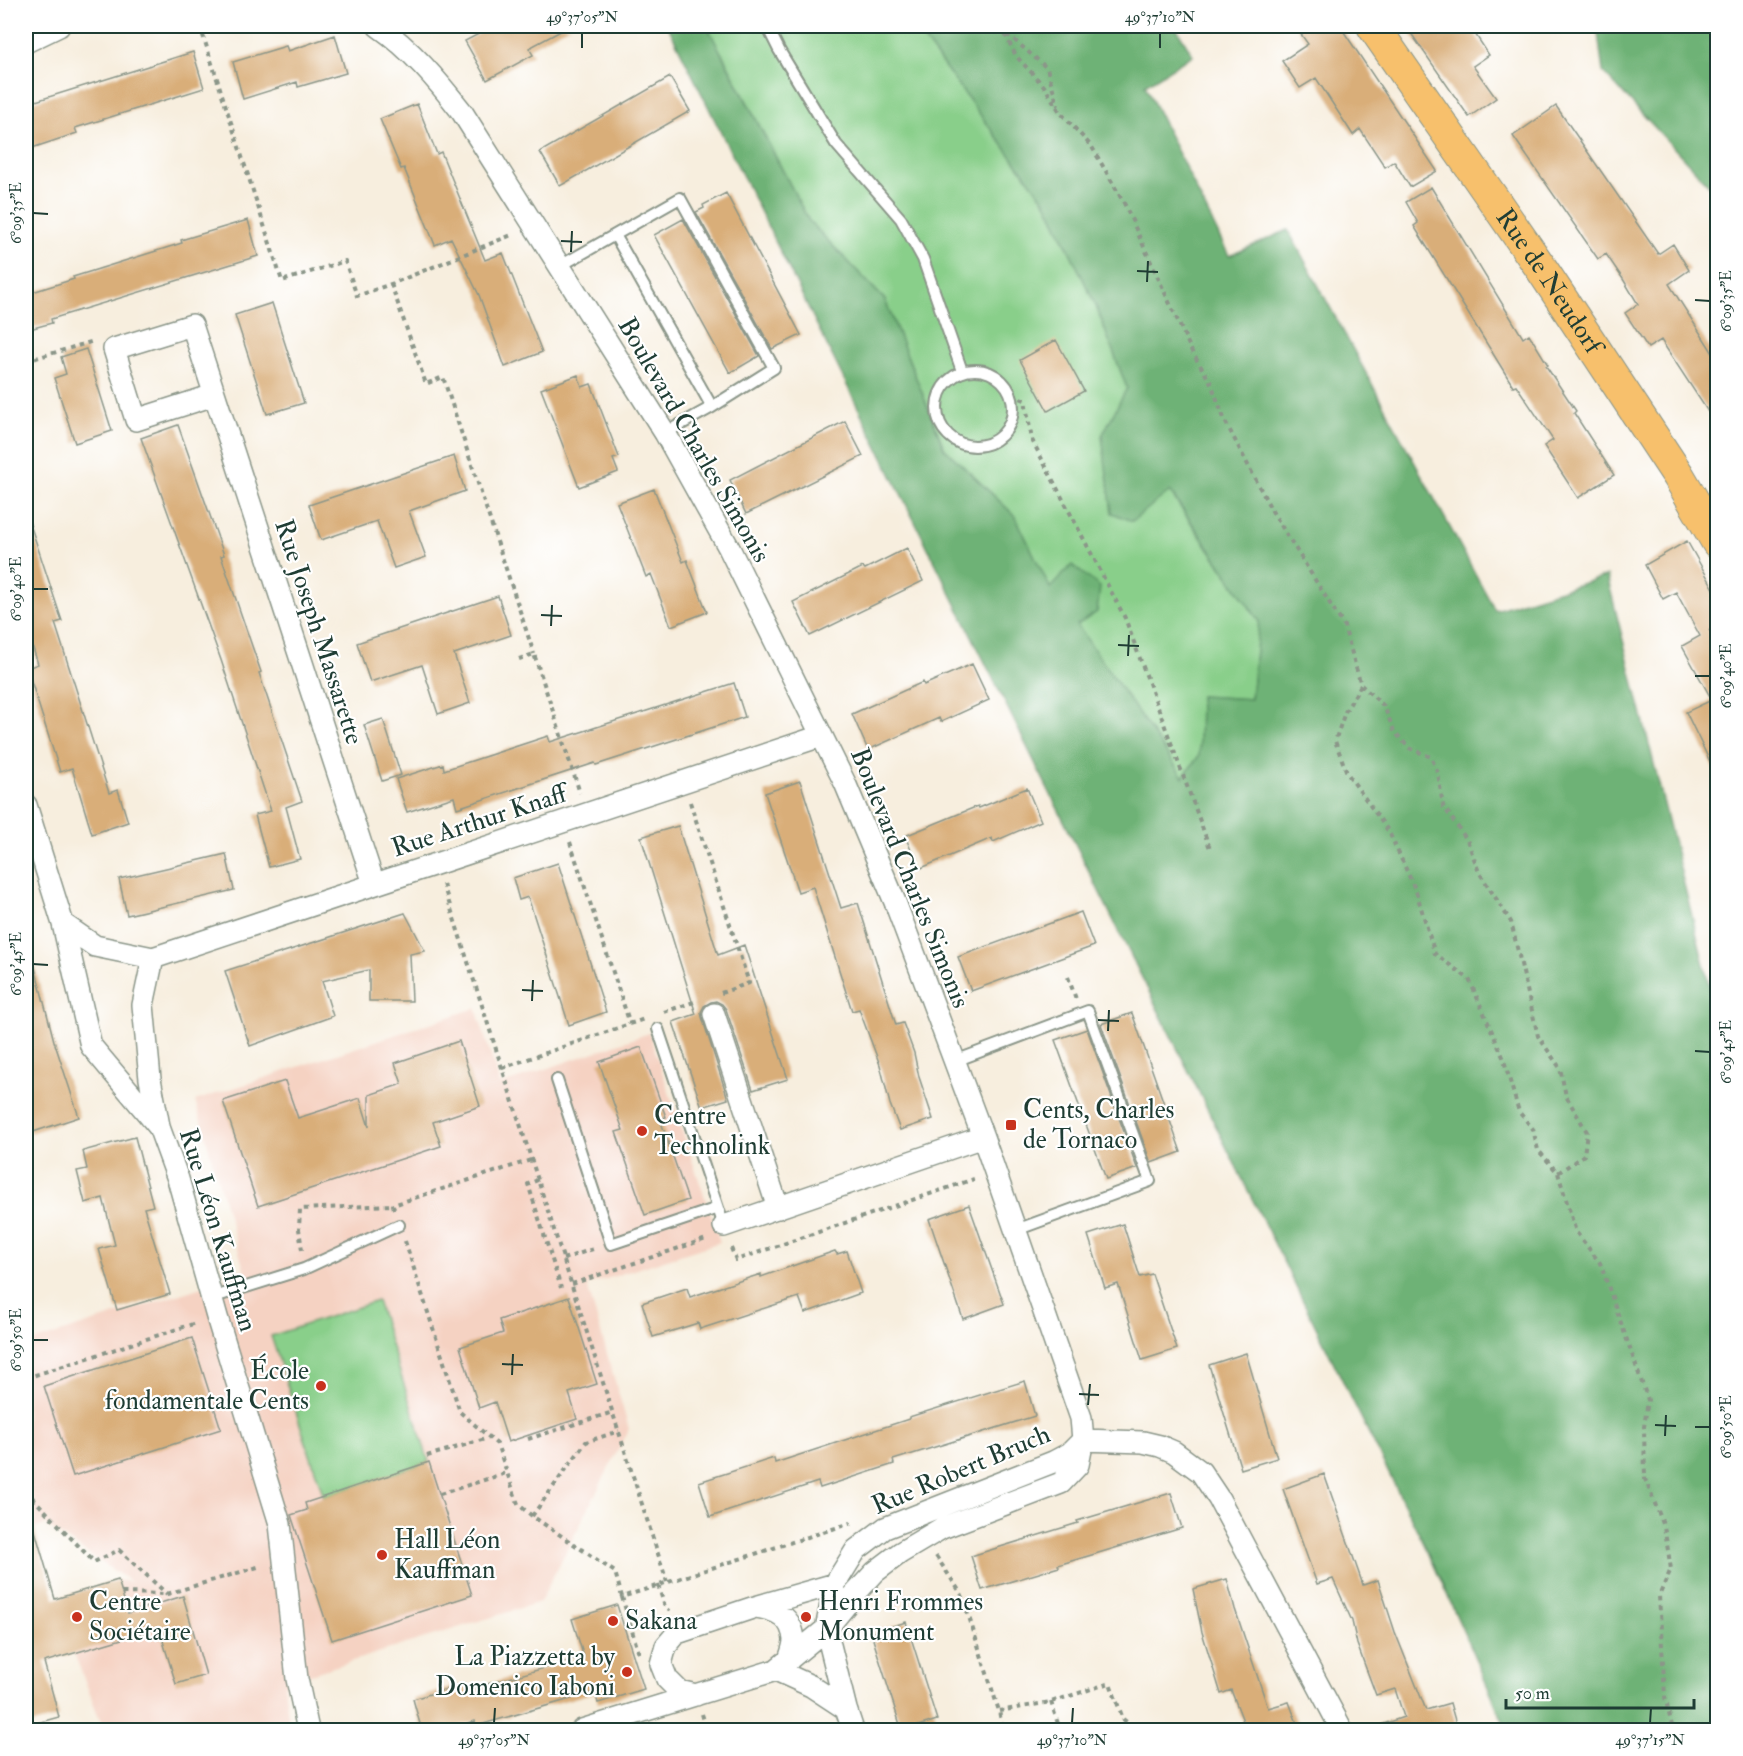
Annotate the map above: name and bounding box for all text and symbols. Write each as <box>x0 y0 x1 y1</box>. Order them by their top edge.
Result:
text: 49°37'05"N <box>546 8 618 27</box>
text: 49°37'10"N <box>1125 8 1196 27</box>
text: 6°09'35"E <box>7 182 26 244</box>
street label: Rue de Neudorf <box>1489 203 1611 363</box>
text: 6°09'35"E <box>1717 270 1736 332</box>
street label: Boulevard Charles Simonis <box>611 312 777 568</box>
street label: Rue Joseph Massarette <box>267 515 371 749</box>
text: 6°09'40"E <box>7 556 26 622</box>
text: 6°09'40"E <box>1717 643 1736 709</box>
street label: Boulevard Charles Simonis <box>843 743 977 1013</box>
street label: Rue Arthur Knaff <box>388 776 574 864</box>
text: 6°09'45"E <box>7 932 26 996</box>
text: 6°09'45"E <box>1717 1020 1736 1084</box>
place label: Cents, Charles de Tornaco <box>1023 1094 1175 1156</box>
place label: Centre Technolink <box>654 1100 771 1162</box>
marker: Cents, Charles de Tornaco <box>1004 1118 1018 1132</box>
marker: Centre Technolink <box>635 1124 649 1138</box>
street label: Rue Léon Kauffman <box>172 1125 264 1335</box>
text: 6°09'50"E <box>7 1308 26 1372</box>
place label: École fondamentale Cents <box>105 1353 309 1417</box>
marker: École fondamentale Cents <box>314 1379 328 1393</box>
text: 6°09'50"E <box>1717 1395 1736 1459</box>
street label: Rue Robert Bruch <box>867 1418 1055 1522</box>
place label: Hall Léon Kauffman <box>394 1524 500 1586</box>
marker: Hall Léon Kauffman <box>375 1548 389 1562</box>
place label: Centre Sociétaire <box>89 1586 191 1648</box>
place label: Henri Frommes Monument <box>818 1586 983 1648</box>
place label: Sakana <box>625 1605 697 1637</box>
marker: Centre Sociétaire <box>70 1610 84 1624</box>
marker: Henri Frommes Monument <box>799 1610 813 1624</box>
marker: Sakana <box>606 1614 620 1628</box>
place label: La Piazzetta by Domenico Iaboni <box>435 1641 616 1703</box>
marker: La Piazzetta by Domenico Iaboni <box>620 1665 634 1679</box>
scale bar <box>1506 1672 1694 1710</box>
text: 50 m <box>1515 1682 1550 1705</box>
text: 49°37'05"N <box>458 1731 530 1750</box>
text: 49°37'10"N <box>1037 1731 1108 1750</box>
text: 49°37'15"N <box>1615 1731 1685 1750</box>

